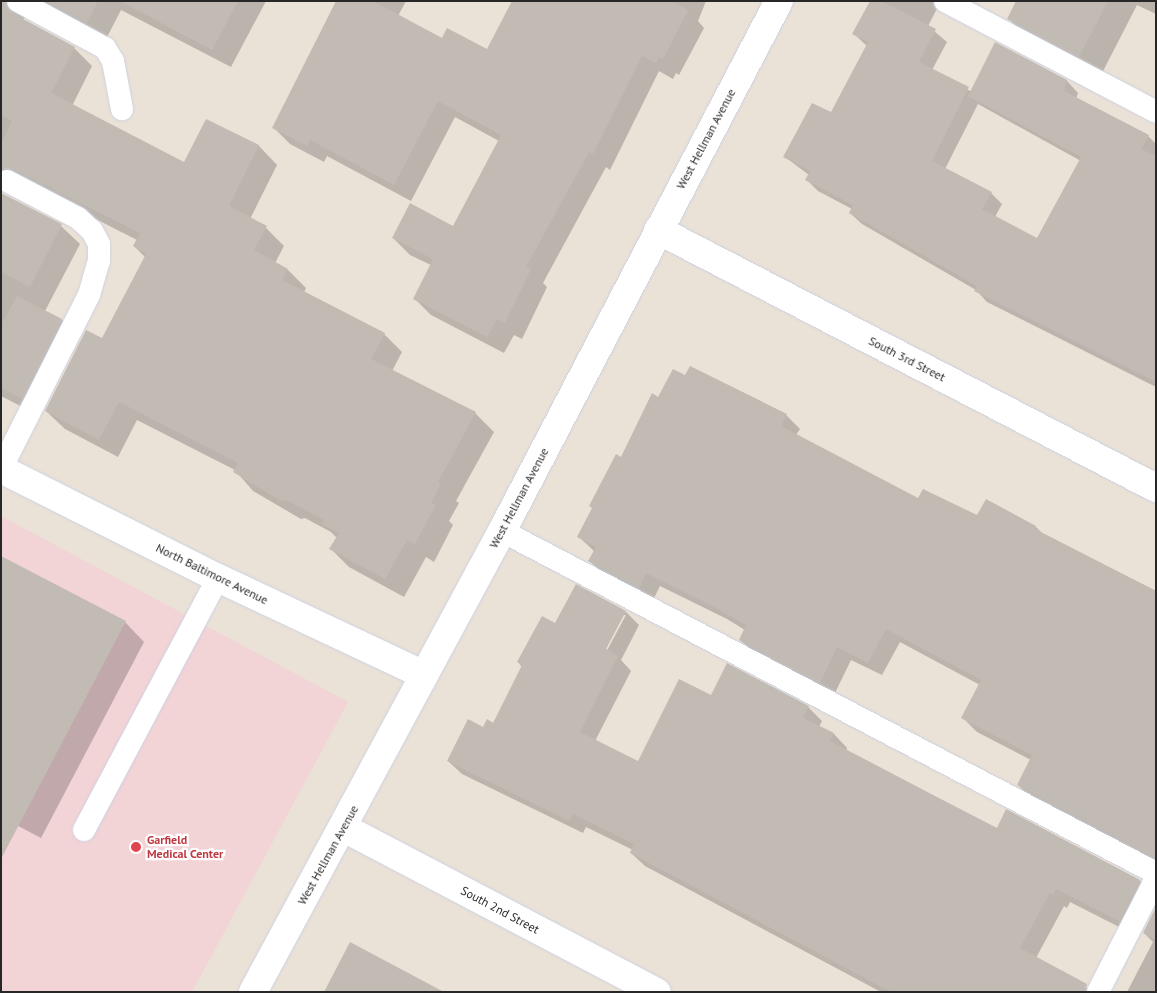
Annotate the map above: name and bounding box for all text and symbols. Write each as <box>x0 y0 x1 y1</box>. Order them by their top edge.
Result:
street label: West Hellman Avenue <box>673 86 739 192</box>
street label: South 3rd Street <box>866 334 948 384</box>
street label: West Hellman Avenue <box>486 445 552 551</box>
street label: North Baltimore Avenue <box>153 540 271 608</box>
street label: West Hellman Avenue <box>295 803 361 907</box>
place label: Garfield Medical Center <box>147 833 223 861</box>
marker: Garfield Medical Center <box>129 840 143 854</box>
street label: South 2nd Street <box>458 883 542 937</box>

